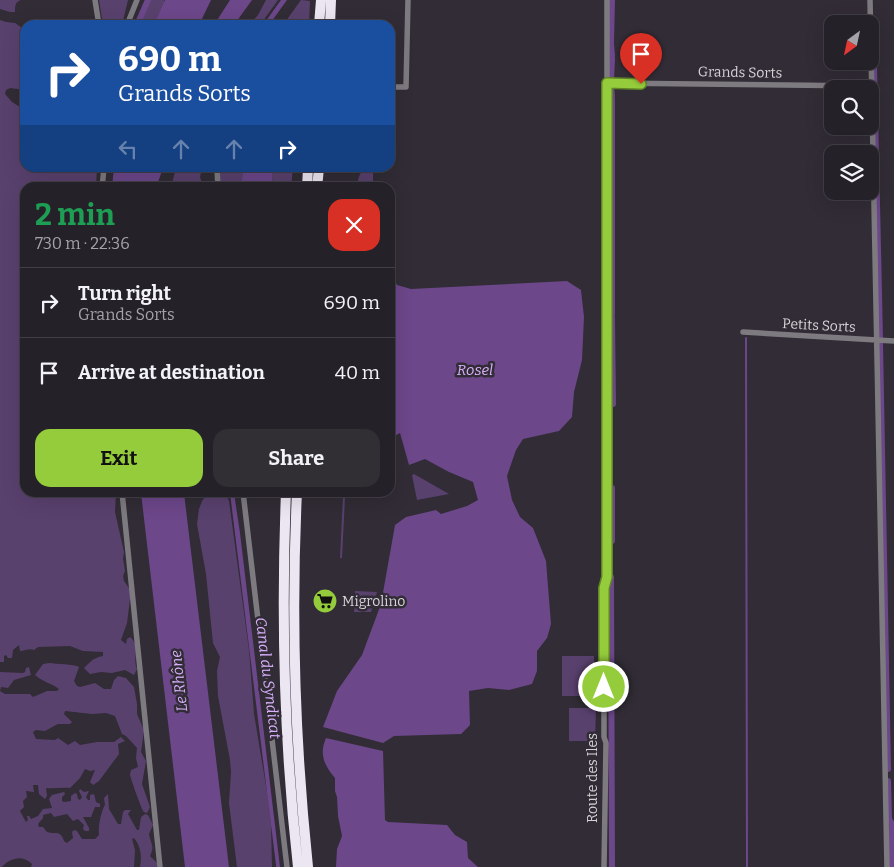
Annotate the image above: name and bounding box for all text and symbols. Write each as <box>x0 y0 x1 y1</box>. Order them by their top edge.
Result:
north arrow <box>824 15 879 70</box>
map controls <box>824 15 879 200</box>
pin <box>620 33 662 84</box>
text: 690 m <box>118 38 221 80</box>
icon: right <box>35 40 100 105</box>
icon: arrive <box>627 40 655 68</box>
street label: Grands Sorts <box>698 63 782 82</box>
text: Grands Sorts <box>118 80 251 107</box>
button: search <box>824 80 879 135</box>
icon: left <box>114 135 142 163</box>
icon: ahead <box>167 135 195 163</box>
icon: ahead <box>220 135 248 163</box>
icon: right <box>273 135 301 163</box>
button: layers <box>824 145 879 200</box>
text: 2 min <box>35 197 115 233</box>
button: close <box>328 199 380 251</box>
text: 730 m · 22:36 <box>35 234 130 253</box>
text: Turn right <box>78 282 171 305</box>
icon: right <box>35 289 63 317</box>
text: 690 m <box>324 291 380 314</box>
text: Grands Sorts <box>78 305 175 324</box>
street label: Petits Sorts <box>782 315 856 336</box>
icon: arrive <box>35 359 63 387</box>
text: Arrive at destination <box>78 361 265 384</box>
text: 40 m <box>335 361 380 384</box>
water label: Rosel <box>457 361 493 379</box>
button: Exit <box>35 429 203 487</box>
button: Share <box>213 429 380 487</box>
supermarket icon: Migrolino <box>312 588 338 614</box>
place label: Migrolino <box>342 593 405 610</box>
water label: Canal du Syndicat <box>252 616 284 740</box>
water label: Le Rhône <box>167 649 191 713</box>
position arrow <box>577 660 629 712</box>
street label: Route des Iles <box>584 733 601 823</box>

